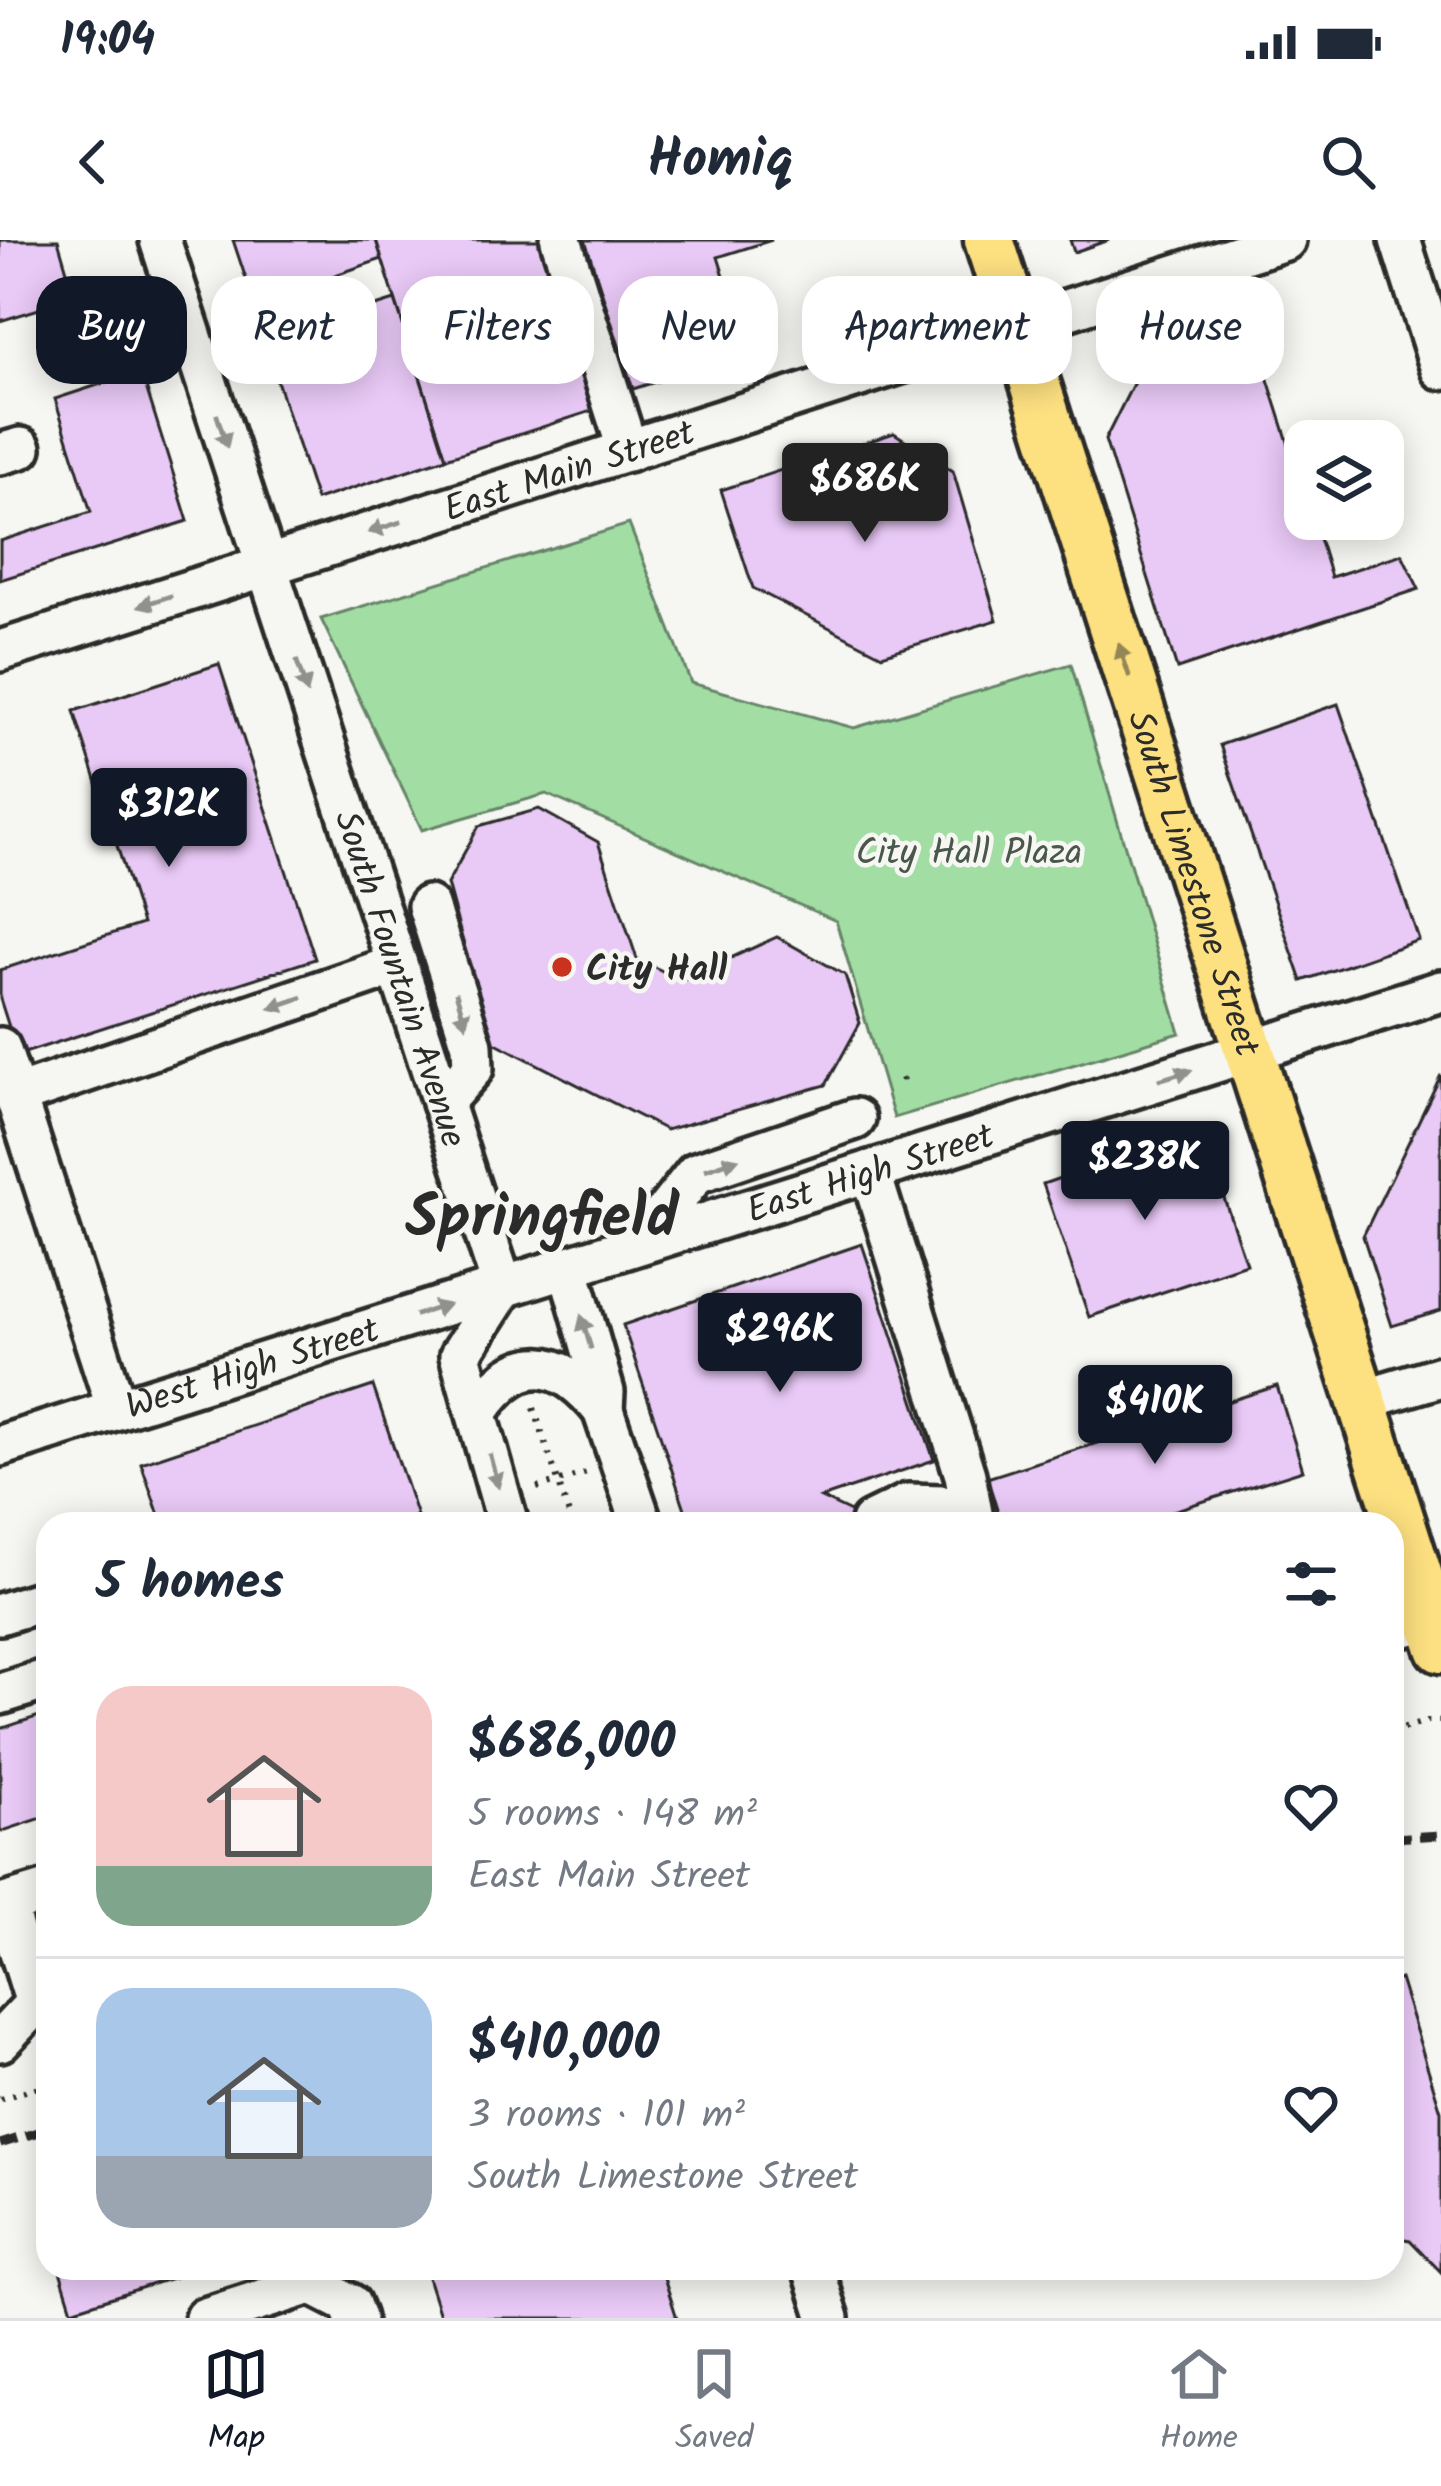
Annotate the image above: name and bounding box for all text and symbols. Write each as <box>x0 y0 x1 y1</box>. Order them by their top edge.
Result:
text: 19:04 <box>60 6 155 78</box>
text: Homiq <box>647 119 794 205</box>
icon: back <box>60 129 126 195</box>
icon: search <box>1315 129 1381 195</box>
chip: Buy <box>36 276 187 384</box>
chip: Rent <box>211 276 377 384</box>
chip: Filters <box>401 276 594 384</box>
chip: New <box>618 276 778 384</box>
chip: Apartment <box>802 276 1072 384</box>
chip: House <box>1096 276 1284 384</box>
street label: East Main Street <box>437 405 703 539</box>
one-way arrow <box>214 413 233 450</box>
map controls <box>1284 420 1404 540</box>
button: layers <box>1284 420 1404 540</box>
pin: $686K <box>781 443 949 545</box>
text: $686K <box>809 451 921 513</box>
one-way arrow <box>366 519 403 538</box>
one-way arrow <box>136 593 173 612</box>
one-way arrow <box>1114 641 1133 678</box>
one-way arrow <box>294 659 313 696</box>
street label: South Limestone Street <box>1110 704 1275 1065</box>
pin: $312K <box>85 768 253 870</box>
text: $312K <box>118 776 220 838</box>
street label: South Fountain Avenue <box>317 804 480 1155</box>
park label: City Hall Plaza <box>856 826 1082 883</box>
place label: City Hall <box>586 942 728 999</box>
marker: City Hall <box>549 954 575 980</box>
one-way arrow <box>452 991 471 1028</box>
one-way arrow <box>268 995 304 1013</box>
one-way arrow <box>1157 1065 1194 1083</box>
street label: East High Street <box>740 1109 1003 1241</box>
pin: $238K <box>1061 1121 1229 1223</box>
text: $238K <box>1088 1129 1202 1191</box>
one-way arrow <box>704 1154 740 1172</box>
district label: Springfield <box>405 1172 680 1268</box>
pin: $296K <box>696 1293 864 1395</box>
one-way arrow <box>414 1300 451 1319</box>
text: $296K <box>725 1301 835 1363</box>
street label: West High Street <box>119 1303 388 1437</box>
one-way arrow <box>576 1313 594 1350</box>
pin: $410K <box>1071 1365 1239 1467</box>
text: $410K <box>1105 1373 1205 1435</box>
one-way arrow <box>485 1453 504 1490</box>
text: 5 homes <box>96 1544 284 1625</box>
icon: filters <box>1278 1551 1344 1617</box>
text: $686,000 <box>468 1704 675 1785</box>
icon: home <box>192 1734 336 1878</box>
icon: heart <box>1278 1773 1344 1839</box>
text: 5 rooms · 148 m² <box>468 1785 757 1847</box>
text: East Main Street <box>468 1847 750 1909</box>
text: $410,000 <box>468 2005 659 2086</box>
icon: home <box>192 2036 336 2180</box>
icon: heart <box>1278 2075 1344 2141</box>
text: 3 rooms · 101 m² <box>468 2086 745 2148</box>
text: South Limestone Street <box>468 2148 858 2210</box>
tab: Map <box>203 2341 269 2466</box>
tab: Saved <box>675 2341 754 2466</box>
tab: Home <box>1160 2341 1238 2466</box>

